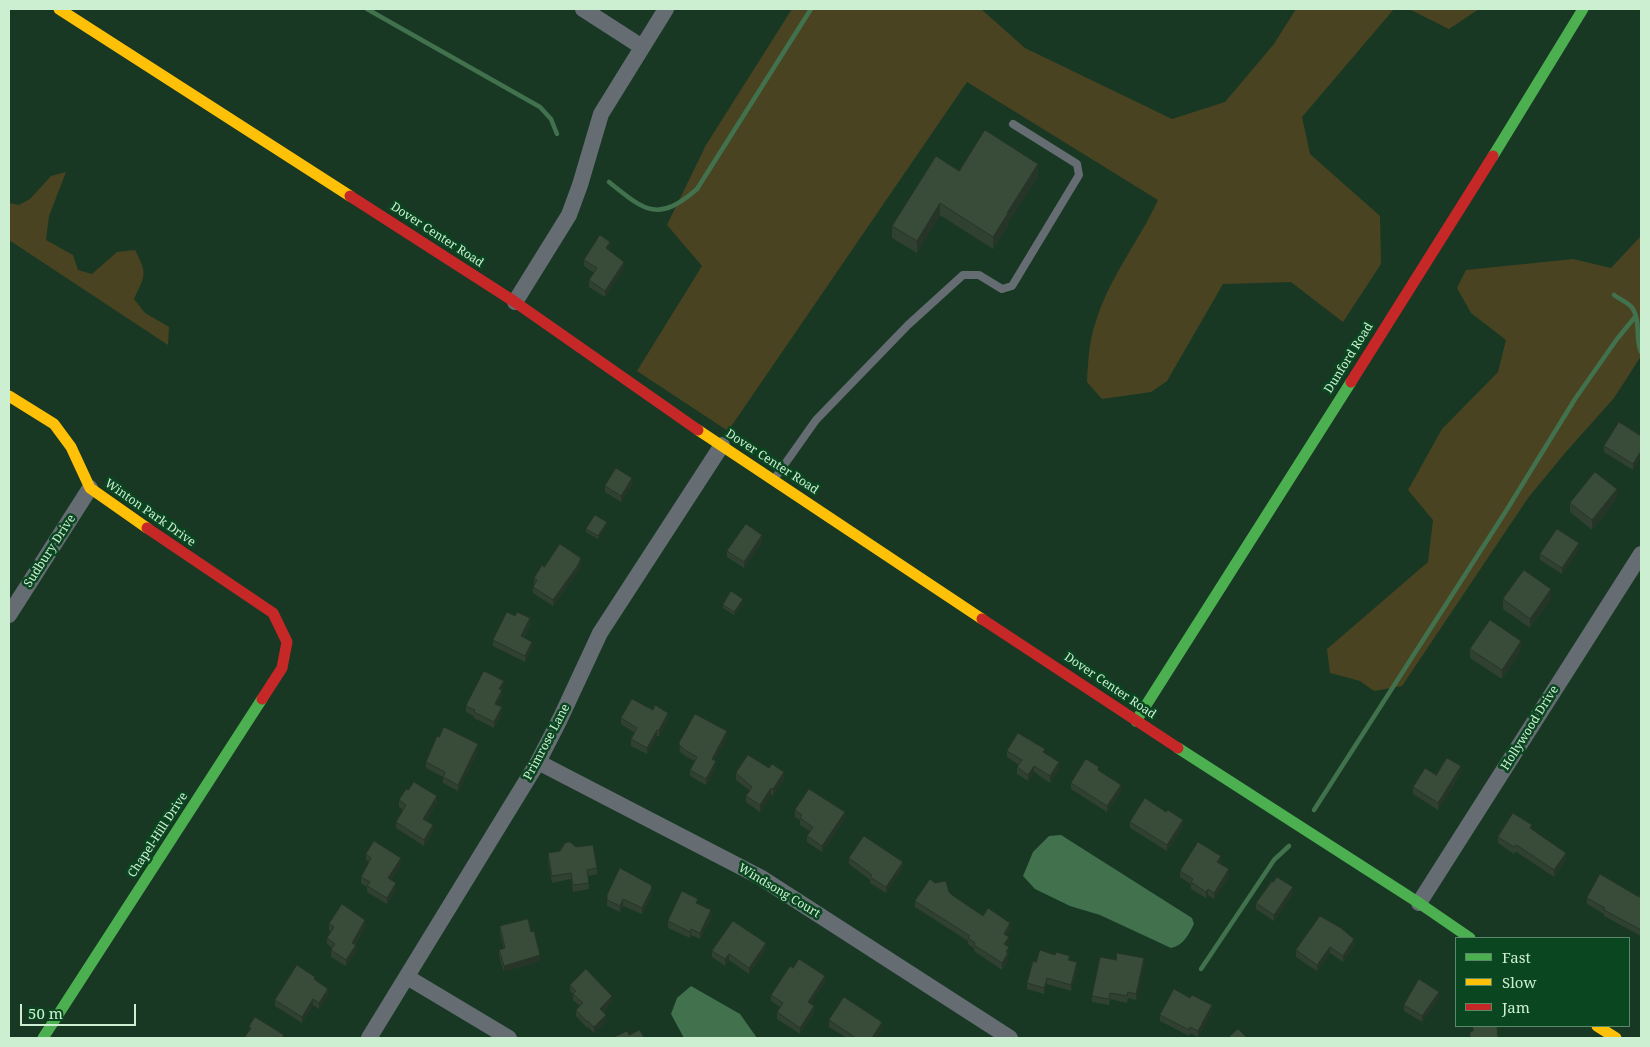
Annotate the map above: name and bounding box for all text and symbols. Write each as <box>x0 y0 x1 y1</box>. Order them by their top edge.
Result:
street label: Dover Center Road <box>388 200 486 270</box>
street label: Dunford Road <box>1322 320 1376 396</box>
street label: Dover Center Road <box>723 427 821 497</box>
street label: Winton Park Drive <box>102 476 198 550</box>
street label: Sudbury Drive <box>21 512 79 590</box>
street label: Dover Center Road <box>1061 650 1159 722</box>
street label: Hollywood Drive <box>1498 683 1562 773</box>
street label: Primrose Lane <box>521 702 573 782</box>
street label: Chapel-Hill Drive <box>125 790 191 880</box>
street label: Windsong Court <box>735 861 823 921</box>
legend <box>1455 937 1630 1027</box>
text: Fast <box>1502 947 1531 967</box>
text: Slow <box>1502 972 1536 992</box>
scale bar <box>22 994 139 1026</box>
text: Jam <box>1502 997 1530 1017</box>
text: 50 m <box>28 1003 63 1023</box>

